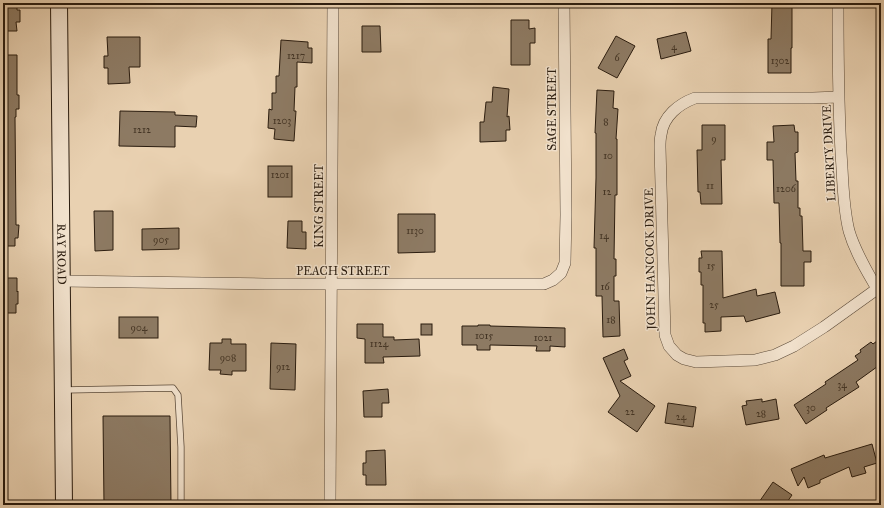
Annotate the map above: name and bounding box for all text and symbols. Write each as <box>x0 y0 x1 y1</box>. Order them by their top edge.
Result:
house number: 4 <box>671 41 677 53</box>
house number: 1217 <box>287 50 305 62</box>
house number: 6 <box>614 52 620 64</box>
house number: 1302 <box>771 55 789 67</box>
street label: SAGE STREET <box>545 67 559 151</box>
street label: LIBERTY DRIVE <box>819 104 839 202</box>
house number: 1203 <box>273 115 291 127</box>
house number: 8 <box>603 116 609 128</box>
house number: 1212 <box>133 124 151 136</box>
house number: 9 <box>711 133 717 145</box>
house number: 10 <box>603 150 613 162</box>
street label: KING STREET <box>312 164 326 248</box>
house number: 1201 <box>271 169 289 181</box>
house number: 11 <box>706 180 714 192</box>
house number: 1206 <box>776 183 797 195</box>
house number: 12 <box>603 186 612 198</box>
street label: JOHN HANCOCK DRIVE <box>642 188 659 332</box>
street label: RAY ROAD <box>54 223 69 285</box>
house number: 1130 <box>406 225 424 237</box>
house number: 14 <box>599 230 609 242</box>
house number: 905 <box>153 234 169 246</box>
house number: 15 <box>707 260 716 272</box>
street label: PEACH STREET <box>296 264 390 278</box>
house number: 16 <box>600 281 610 293</box>
house number: 25 <box>709 299 719 311</box>
house number: 18 <box>606 314 616 326</box>
house number: 904 <box>131 322 148 334</box>
house number: 1015 <box>475 330 493 342</box>
house number: 1021 <box>534 332 552 344</box>
house number: 1124 <box>370 338 389 350</box>
house number: 908 <box>220 352 236 364</box>
house number: 912 <box>276 361 290 373</box>
house number: 34 <box>837 379 847 391</box>
house number: 30 <box>806 402 816 414</box>
house number: 22 <box>625 406 635 418</box>
house number: 28 <box>756 408 766 420</box>
house number: 24 <box>676 411 687 423</box>

